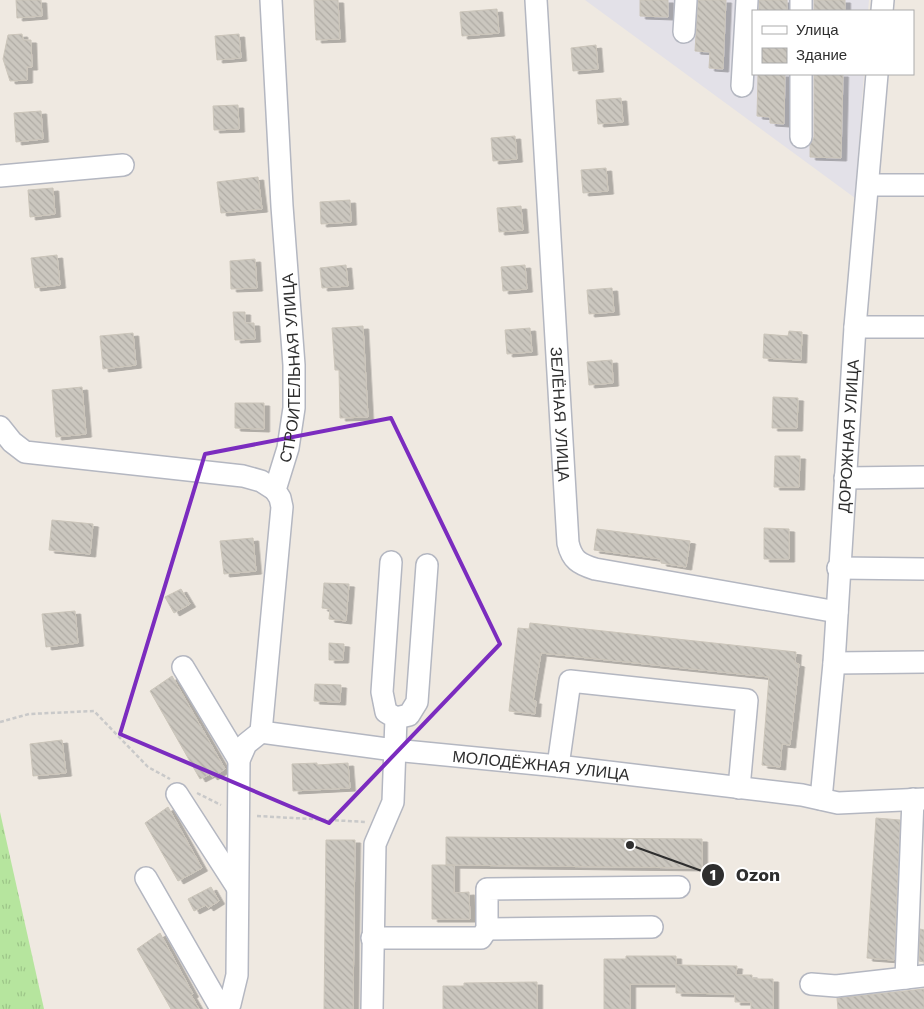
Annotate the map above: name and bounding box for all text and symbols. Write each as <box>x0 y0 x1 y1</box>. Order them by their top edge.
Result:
legend <box>752 10 914 75</box>
text: Улица <box>796 21 839 39</box>
text: Здание <box>796 46 847 64</box>
street label: СТРОИТЕЛЬНАЯ УЛИЦА <box>275 272 304 465</box>
street label: ЗЕЛЁНАЯ УЛИЦА <box>547 346 574 483</box>
street label: ДОРОЖНАЯ УЛИЦА <box>834 358 862 513</box>
street label: МОЛОДЁЖНАЯ УЛИЦА <box>452 746 631 784</box>
callout: Ozon <box>701 858 790 891</box>
text: Ozon <box>736 864 780 885</box>
text: 1 <box>710 866 716 884</box>

